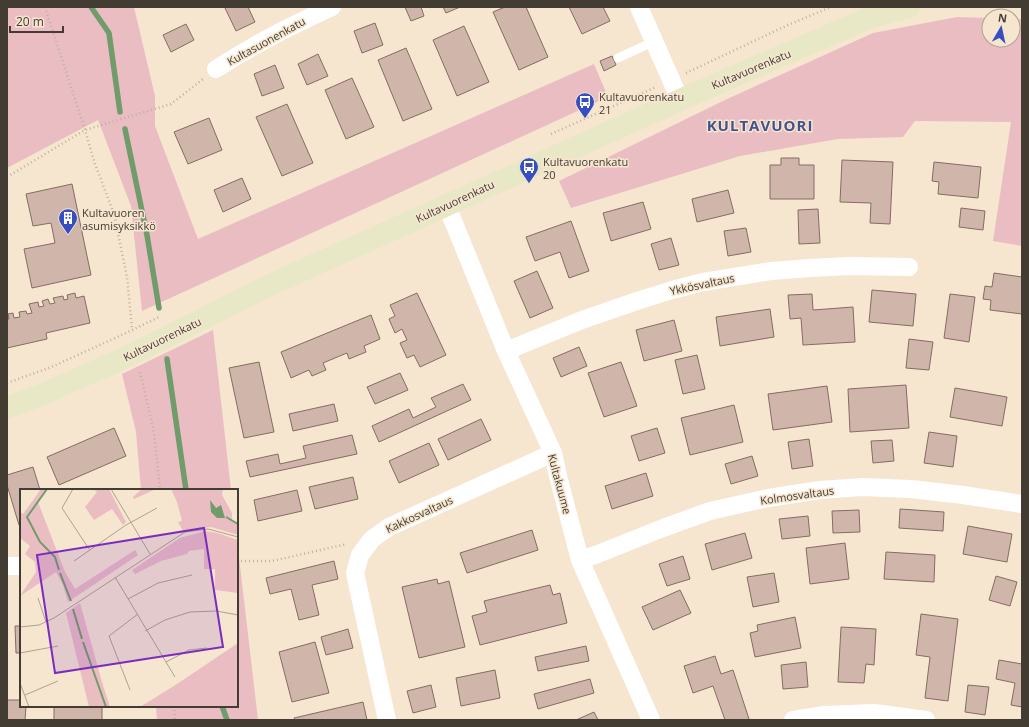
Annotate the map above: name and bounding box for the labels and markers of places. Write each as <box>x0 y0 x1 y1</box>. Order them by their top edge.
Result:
place label: Kultavuorenkatu 21 <box>599 89 684 117</box>
bus stop icon: Kultavuorenkatu 21 <box>574 91 596 119</box>
place label: Kultavuorenkatu 20 <box>543 154 628 182</box>
bus stop icon: Kultavuorenkatu 20 <box>518 156 540 184</box>
place label: Kultavuoren asumisyksikkö <box>82 205 156 233</box>
building icon: Kultavuoren asumisyksikkö <box>57 207 79 235</box>

